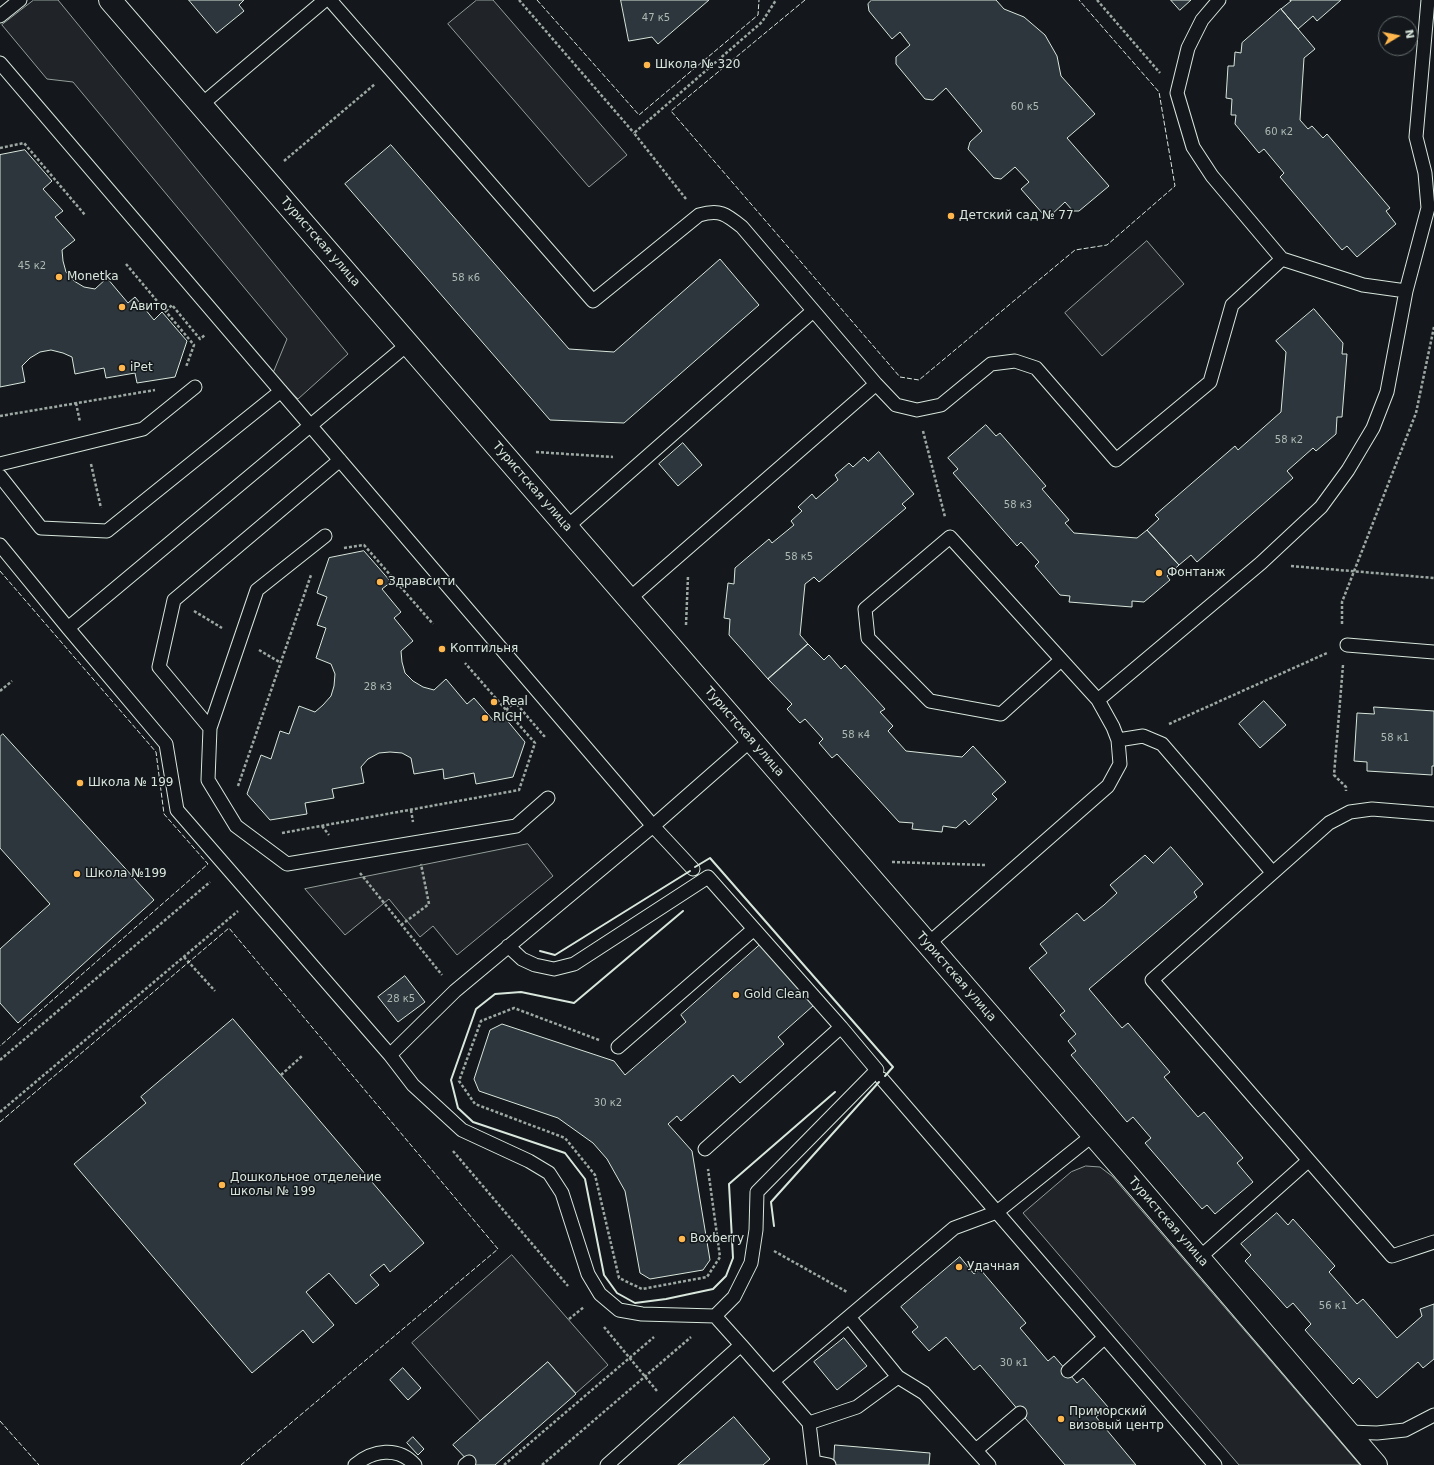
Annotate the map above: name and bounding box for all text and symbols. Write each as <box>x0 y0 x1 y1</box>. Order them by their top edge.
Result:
house number: 47 к5 <box>642 12 670 24</box>
north arrow <box>1378 16 1418 56</box>
text: N <box>1402 28 1417 40</box>
place label: Школа № 320 <box>655 58 740 72</box>
marker: Школа № 320 <box>642 60 652 70</box>
house number: 60 к5 <box>1011 101 1039 113</box>
house number: 60 к2 <box>1265 126 1293 138</box>
street label: Туристская улица <box>277 194 363 290</box>
place label: Детский сад № 77 <box>959 209 1074 223</box>
marker: Детский сад № 77 <box>946 211 956 221</box>
house number: 45 к2 <box>18 260 46 272</box>
place label: Monetka <box>67 270 118 284</box>
marker: Monetka <box>54 272 64 282</box>
house number: 58 к6 <box>452 272 480 284</box>
place label: Авито <box>130 300 167 314</box>
marker: Авито <box>117 302 127 312</box>
place label: iРet <box>130 361 153 375</box>
marker: iРet <box>117 363 127 373</box>
house number: 58 к2 <box>1275 434 1303 446</box>
street label: Туристская улица <box>489 439 575 535</box>
house number: 58 к3 <box>1004 499 1032 511</box>
house number: 58 к5 <box>785 551 813 563</box>
place label: Фонтанж <box>1167 566 1226 580</box>
marker: Фонтанж <box>1154 568 1164 578</box>
place label: Здравсити <box>388 575 455 589</box>
marker: Здравсити <box>375 577 385 587</box>
place label: Коптильня <box>450 642 518 656</box>
marker: Коптильня <box>437 644 447 654</box>
house number: 28 к3 <box>364 681 392 693</box>
street label: Туристская улица <box>701 684 787 780</box>
place label: Real <box>502 695 528 709</box>
marker: Real <box>489 697 499 707</box>
place label: RICH <box>493 711 522 725</box>
marker: RICH <box>480 713 490 723</box>
house number: 58 к4 <box>842 729 870 741</box>
house number: 58 к1 <box>1381 732 1409 744</box>
place label: Школа № 199 <box>88 776 173 790</box>
marker: Школа № 199 <box>75 778 85 788</box>
place label: Школа №199 <box>85 867 167 881</box>
marker: Школа №199 <box>72 869 82 879</box>
street label: Туристская улица <box>913 929 999 1025</box>
place label: Gold Clean <box>744 988 809 1002</box>
marker: Gold Clean <box>731 990 741 1000</box>
house number: 28 к5 <box>387 993 415 1005</box>
house number: 30 к2 <box>594 1097 622 1109</box>
place label: Дошкольное отделение школы № 199 <box>230 1171 382 1199</box>
street label: Туристская улица <box>1125 1174 1211 1270</box>
marker: Дошкольное отделение школы № 199 <box>217 1180 227 1190</box>
place label: Boxberry <box>690 1232 744 1246</box>
marker: Boxberry <box>677 1234 687 1244</box>
place label: Удачная <box>967 1260 1019 1274</box>
marker: Удачная <box>954 1262 964 1272</box>
house number: 56 к1 <box>1319 1300 1347 1312</box>
house number: 30 к1 <box>1000 1357 1028 1369</box>
place label: Приморский визовый центр <box>1069 1405 1164 1433</box>
marker: Приморский визовый центр <box>1056 1414 1066 1424</box>

